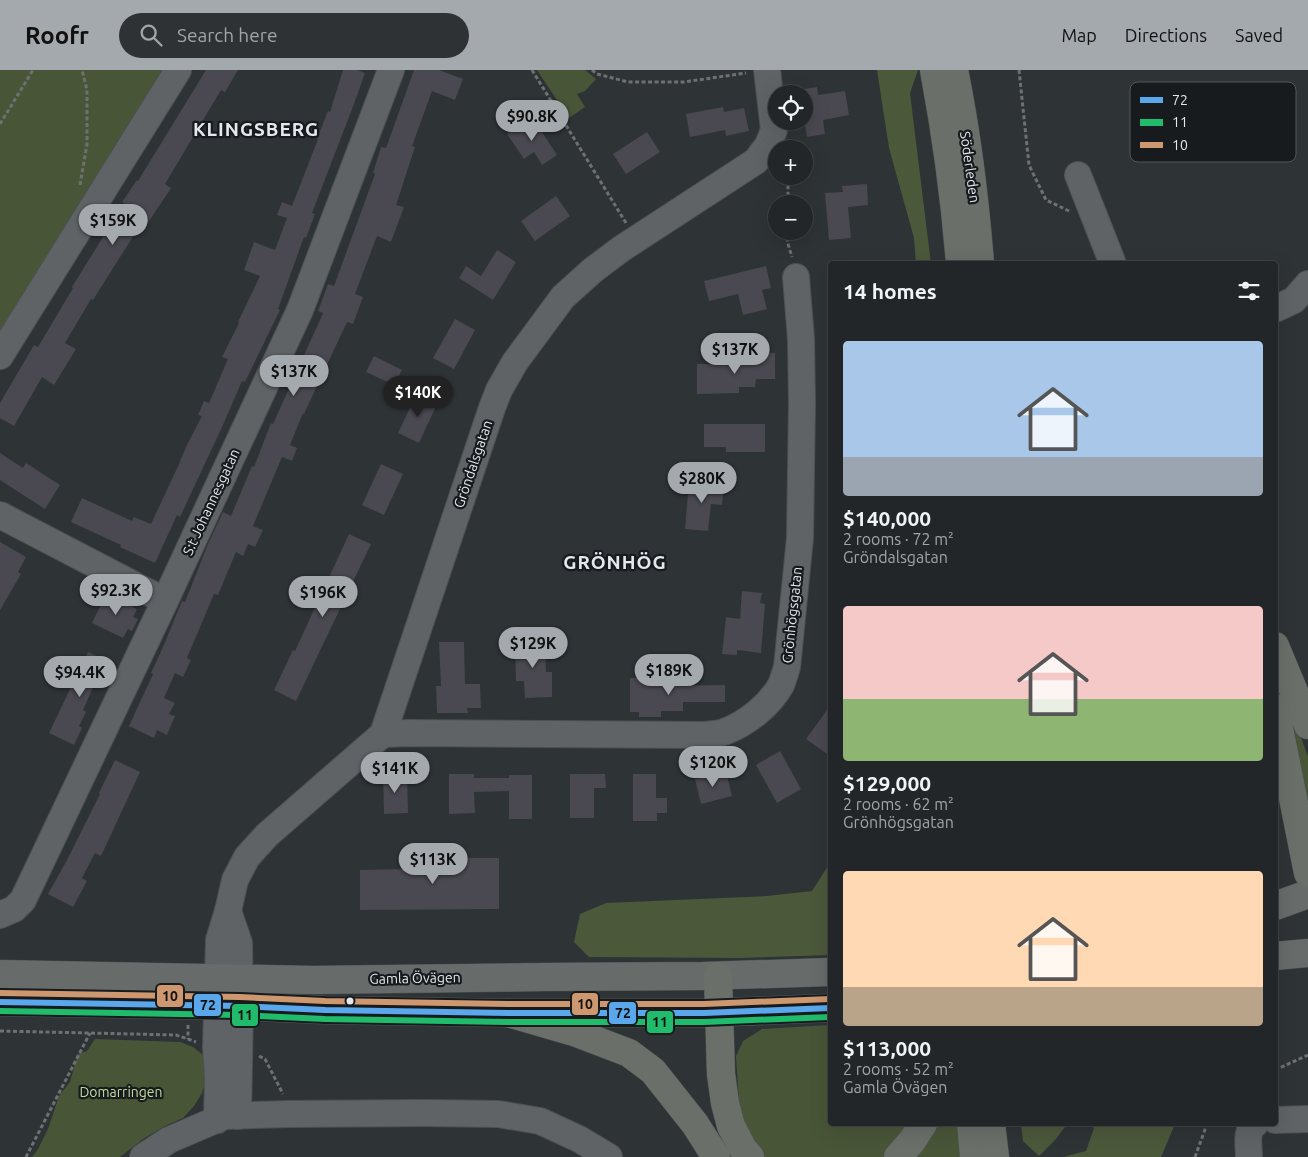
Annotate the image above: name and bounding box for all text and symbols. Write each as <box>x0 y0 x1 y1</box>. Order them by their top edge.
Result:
search box <box>119 13 469 58</box>
icon: search <box>137 21 165 49</box>
text: Roofr <box>25 22 89 49</box>
text: Search here <box>177 24 277 46</box>
text: Map <box>1061 25 1097 45</box>
text: Directions <box>1125 25 1207 45</box>
text: Saved <box>1235 25 1283 45</box>
legend <box>1130 82 1296 162</box>
map controls <box>768 85 813 240</box>
button: locate <box>768 85 813 130</box>
text: 72 <box>1172 92 1188 108</box>
pin: $90.8K <box>491 100 573 142</box>
text: $90.8K <box>507 107 557 125</box>
text: 11 <box>1172 114 1188 130</box>
district label: KLINGSBERG <box>193 118 319 140</box>
street label: Söderleden <box>957 130 983 204</box>
text: 10 <box>1172 137 1188 153</box>
button: + <box>768 140 813 185</box>
button: − <box>768 195 813 240</box>
pin: $159K <box>78 204 148 246</box>
text: $159K <box>90 211 136 229</box>
icon: filters <box>1235 277 1263 305</box>
text: 14 homes <box>843 279 937 303</box>
pin: $137K <box>700 332 770 375</box>
text: $137K <box>712 340 758 358</box>
pin: $137K <box>259 354 329 397</box>
text: $137K <box>271 362 317 380</box>
icon: home <box>1008 374 1098 464</box>
pin: $140K <box>383 376 453 418</box>
text: $140K <box>395 383 441 401</box>
street label: Gröndalsgatan <box>450 418 496 510</box>
street label: S:t Johannesgatan <box>179 446 243 558</box>
pin: $280K <box>667 462 737 504</box>
text: $280K <box>679 469 725 487</box>
text: $140,000 <box>843 506 931 530</box>
text: 2 rooms · 72 m² <box>843 530 954 548</box>
text: Gröndalsgatan <box>843 548 948 566</box>
district label: GRÖNHÖG <box>563 551 667 573</box>
street label: Grönhögsgatan <box>779 566 805 664</box>
pin: $92.3K <box>75 574 157 616</box>
pin: $196K <box>288 576 358 618</box>
text: $92.3K <box>91 581 141 599</box>
text: $196K <box>300 583 346 601</box>
pin: $129K <box>498 626 568 669</box>
text: $129K <box>510 634 556 652</box>
icon: home <box>1008 639 1098 729</box>
pin: $189K <box>634 654 704 696</box>
pin: $94.4K <box>39 656 121 698</box>
text: $189K <box>646 661 692 679</box>
text: $94.4K <box>55 663 105 681</box>
pin: $120K <box>678 746 748 788</box>
pin: $141K <box>360 752 430 794</box>
text: $120K <box>690 753 736 771</box>
text: $141K <box>372 759 418 777</box>
text: $129,000 <box>843 771 931 795</box>
text: 2 rooms · 62 m² <box>843 795 954 813</box>
text: Grönhögsgatan <box>843 813 954 831</box>
pin: $113K <box>398 842 468 885</box>
text: $113K <box>410 850 456 868</box>
icon: home <box>1008 904 1098 994</box>
street label: Gamla Övägen <box>369 968 461 987</box>
line badge: 10 <box>156 984 184 1008</box>
text: 10 <box>162 988 178 1004</box>
line badge: 10 <box>571 992 599 1016</box>
line badge: 72 <box>193 993 222 1017</box>
unlabelled marker <box>345 996 355 1006</box>
text: 10 <box>577 996 593 1012</box>
text: 72 <box>200 997 216 1013</box>
line badge: 72 <box>608 1001 637 1025</box>
line badge: 11 <box>231 1003 259 1027</box>
text: 72 <box>615 1005 631 1021</box>
text: 11 <box>237 1007 253 1023</box>
line badge: 11 <box>646 1010 674 1034</box>
text: 11 <box>652 1014 668 1030</box>
text: $113,000 <box>843 1036 931 1060</box>
text: 2 rooms · 52 m² <box>843 1060 954 1078</box>
text: Gamla Övägen <box>843 1078 947 1096</box>
park label: Domarringen <box>79 1084 163 1100</box>

